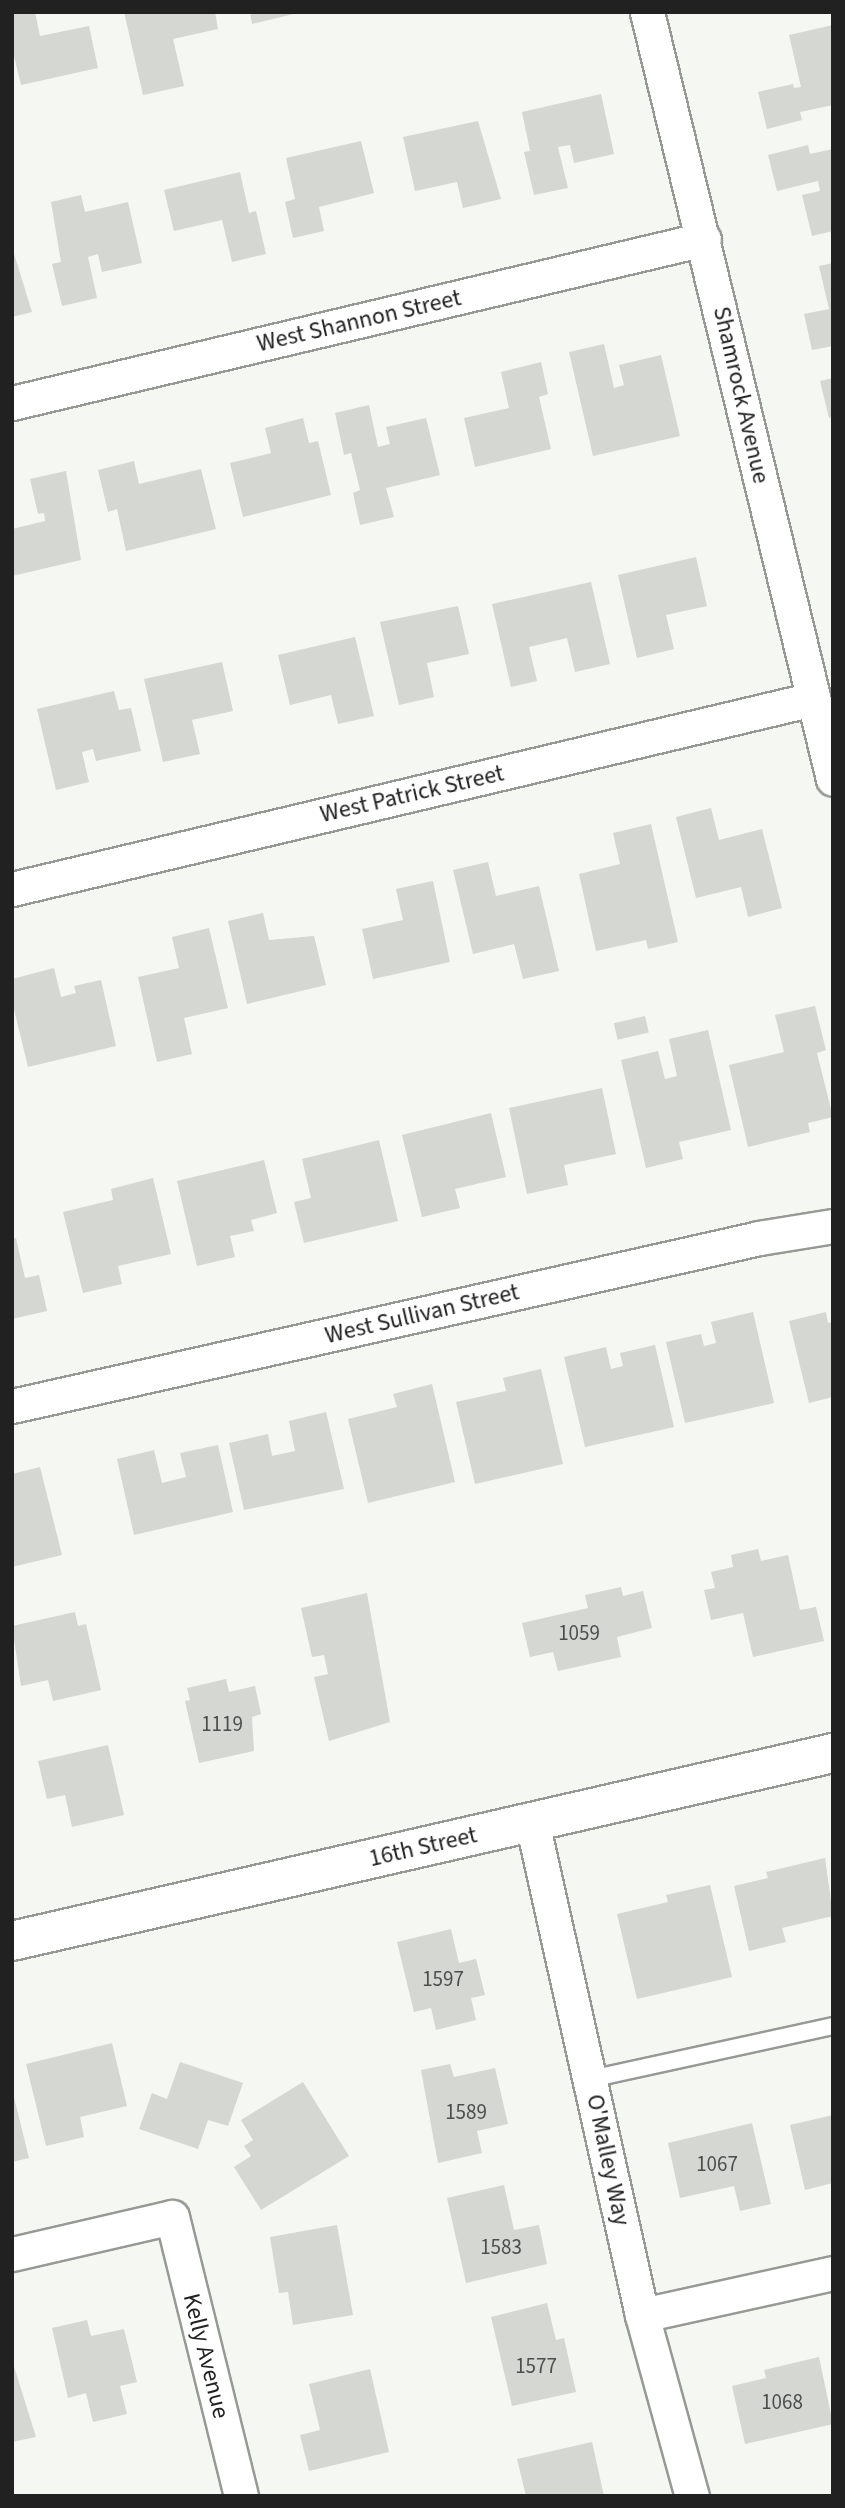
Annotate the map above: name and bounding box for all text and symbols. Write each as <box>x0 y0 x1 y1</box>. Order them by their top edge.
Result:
street label: West Shannon Street <box>254 284 464 358</box>
street label: Shamrock Avenue <box>707 304 775 486</box>
street label: West Patrick Street <box>317 759 507 829</box>
street label: West Sullivan Street <box>322 1278 522 1350</box>
house number: 1059 <box>558 1620 600 1646</box>
house number: 1119 <box>201 1711 243 1737</box>
street label: 16th Street <box>366 1821 480 1873</box>
house number: 1597 <box>422 1966 464 1992</box>
street label: O'Malley Way <box>580 2092 636 2228</box>
house number: 1589 <box>445 2099 487 2125</box>
house number: 1067 <box>696 2151 738 2177</box>
house number: 1583 <box>480 2234 522 2260</box>
street label: Kelly Avenue <box>177 2290 235 2422</box>
house number: 1577 <box>515 2353 557 2379</box>
house number: 1068 <box>761 2389 803 2415</box>

